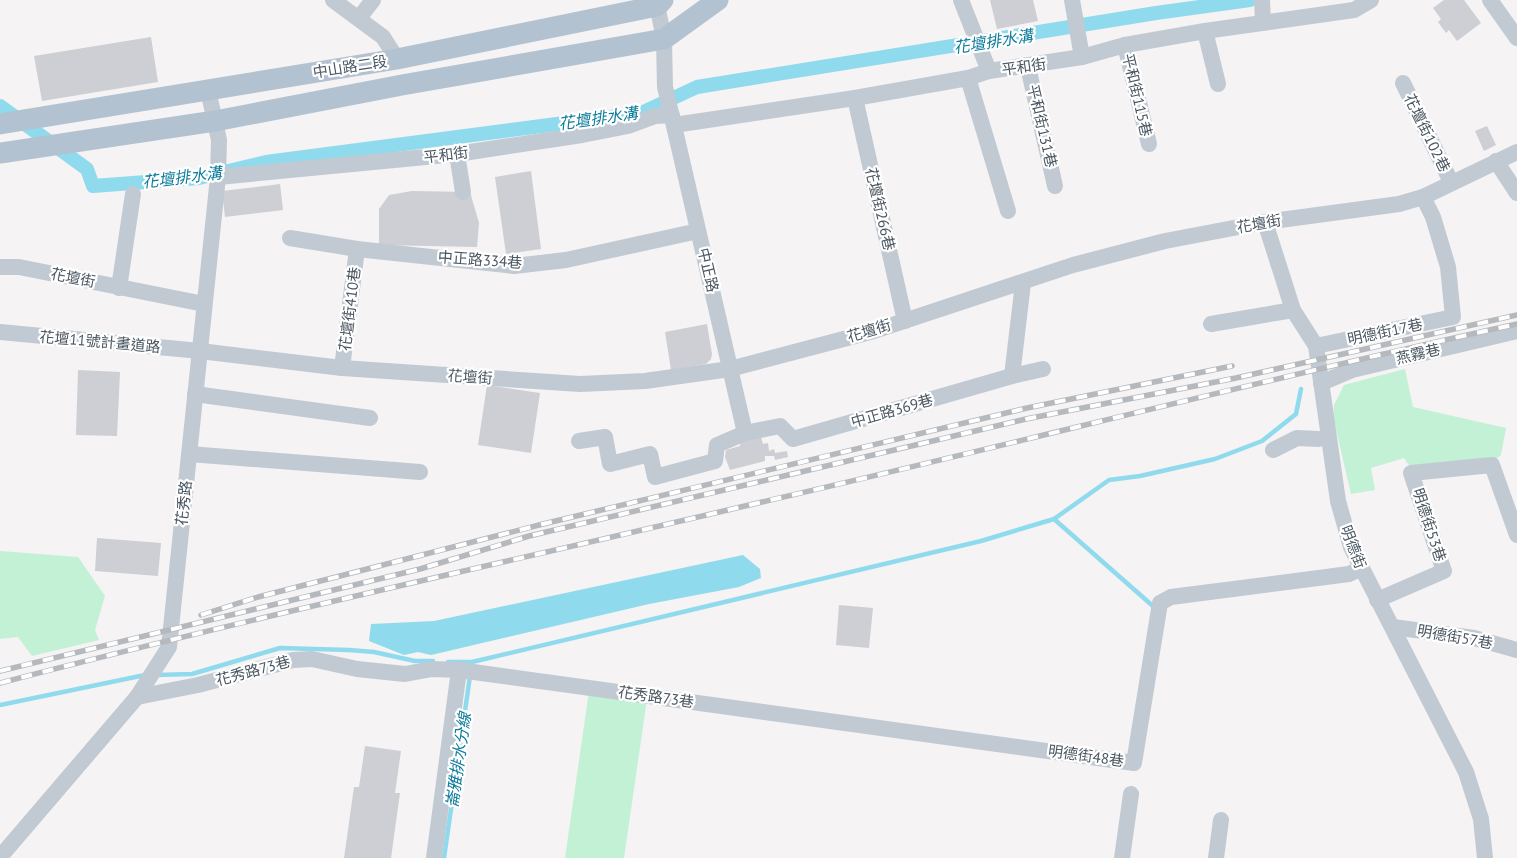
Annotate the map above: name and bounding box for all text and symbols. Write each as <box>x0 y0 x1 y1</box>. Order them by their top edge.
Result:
water label: 花壇排水溝 <box>952 25 1036 57</box>
street label: 中山路二段 <box>311 51 388 82</box>
street label: 平和街115巷 <box>1119 52 1156 138</box>
street label: 平和街 <box>1000 54 1048 79</box>
street label: 平和街131巷 <box>1024 83 1061 169</box>
street label: 花壇街102巷 <box>1400 91 1455 175</box>
water label: 花壇排水溝 <box>557 102 641 133</box>
street label: 平和街 <box>422 142 469 167</box>
water label: 花壇排水溝 <box>141 162 225 192</box>
street label: 花壇街266巷 <box>862 166 899 252</box>
street label: 花壇街 <box>1235 210 1283 237</box>
street label: 中正路 <box>694 246 723 294</box>
street label: 中正路334巷 <box>437 247 523 272</box>
street label: 花壇街 <box>49 264 97 291</box>
street label: 花壇街410巷 <box>335 266 364 352</box>
street label: 明德街17巷 <box>1346 314 1424 349</box>
street label: 花壇街 <box>845 315 893 346</box>
street label: 花壇11號計畫道路 <box>39 327 161 356</box>
street label: 燕霧巷 <box>1394 339 1442 368</box>
street label: 花壇街 <box>447 365 493 388</box>
street label: 中正路369巷 <box>849 390 935 431</box>
street label: 花秀路 <box>172 480 195 526</box>
street label: 明德街53巷 <box>1409 486 1450 564</box>
street label: 明德街 <box>1337 522 1370 571</box>
street label: 明德街57巷 <box>1416 621 1494 652</box>
street label: 花秀路73巷 <box>214 651 292 690</box>
street label: 花秀路73巷 <box>617 682 695 711</box>
water label: 崙雅排水分線 <box>441 709 475 809</box>
street label: 明德街48巷 <box>1047 741 1125 770</box>

